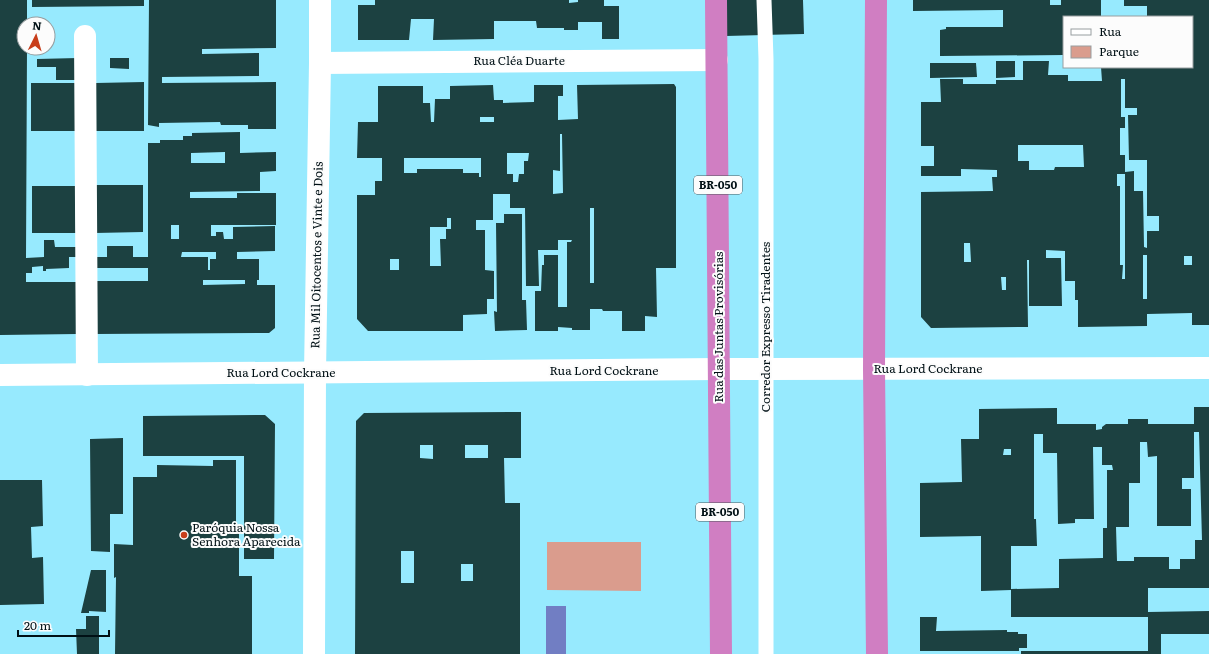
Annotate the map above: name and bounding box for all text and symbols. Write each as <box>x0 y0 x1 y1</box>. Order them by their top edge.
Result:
north arrow <box>16 16 56 56</box>
legend <box>1063 16 1193 68</box>
text: N <box>32 17 42 33</box>
text: Rua <box>1099 22 1122 40</box>
text: Parque <box>1099 42 1139 60</box>
street label: Rua Cléa Duarte <box>473 51 565 69</box>
street label: Rua Mil Oitocentos e Vinte e Dois <box>305 161 327 349</box>
road number: BR-050 <box>694 176 742 194</box>
street label: Corredor Expresso Tiradentes <box>756 241 774 412</box>
street label: Rua das Juntas Provisórias <box>709 251 727 403</box>
street label: Rua Lord Cockrane <box>873 359 983 377</box>
street label: Rua Lord Cockrane <box>549 361 659 379</box>
street label: Rua Lord Cockrane <box>226 363 336 381</box>
road number: BR-050 <box>696 503 744 521</box>
place label: Paróquia Nossa Senhora Aparecida <box>192 518 301 550</box>
marker: Paróquia Nossa Senhora Aparecida <box>179 530 189 540</box>
scale bar <box>18 612 109 638</box>
text: 20 m <box>24 616 51 634</box>

